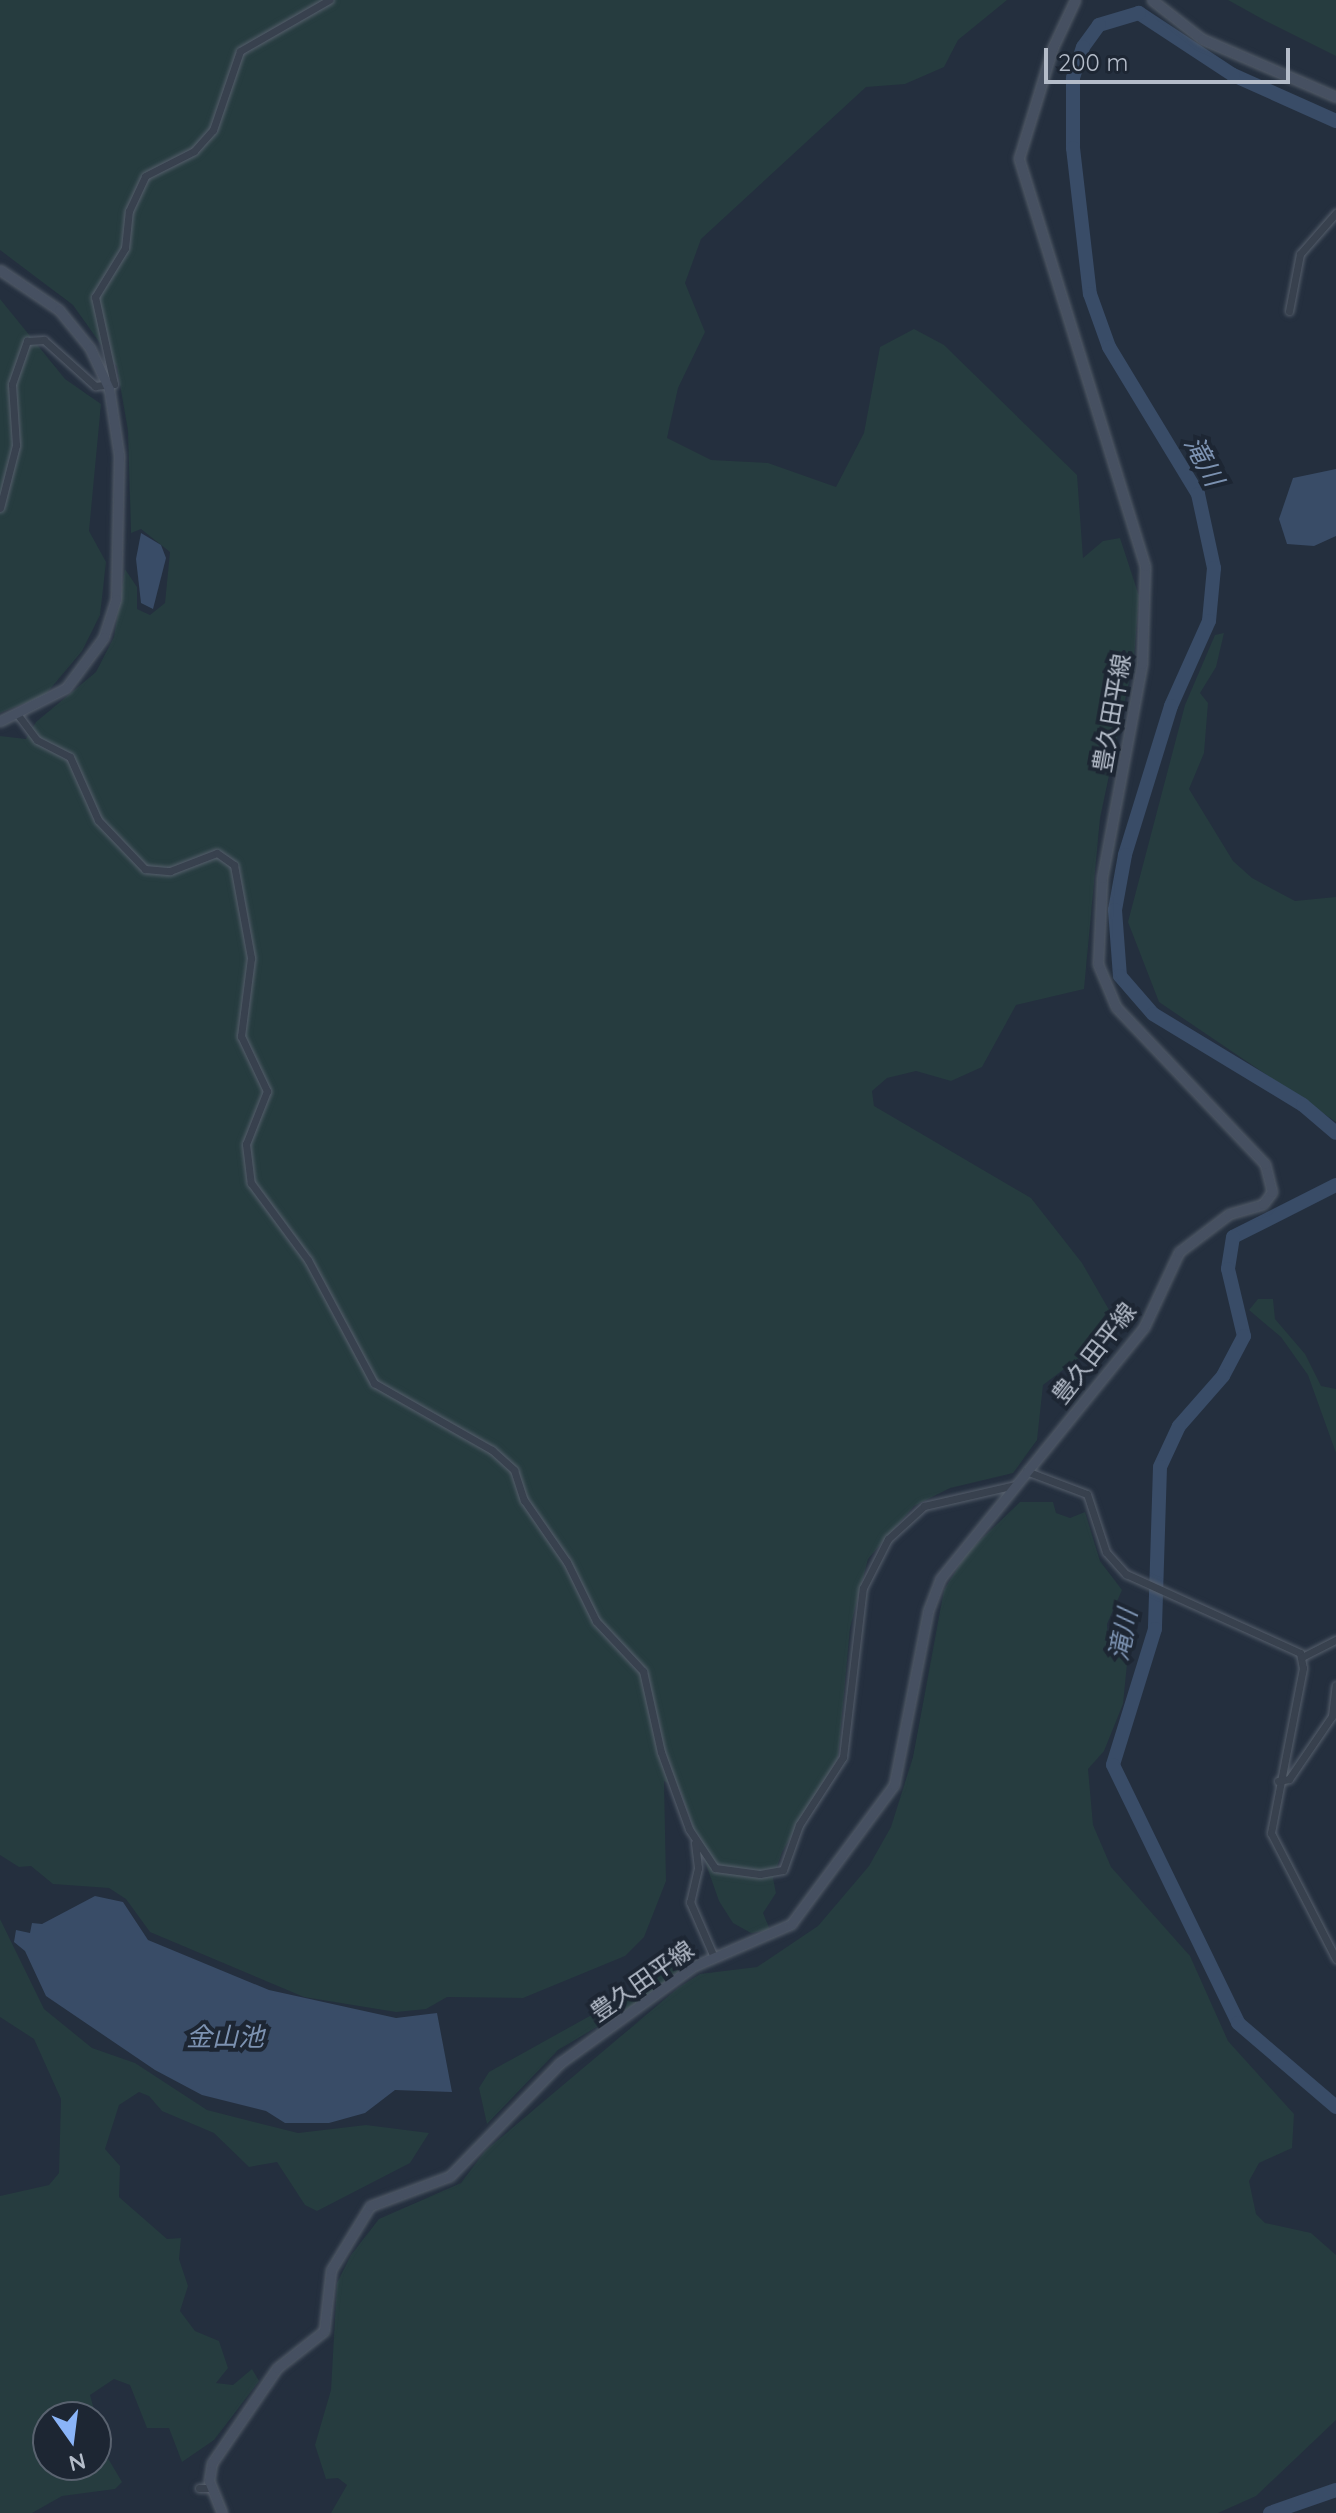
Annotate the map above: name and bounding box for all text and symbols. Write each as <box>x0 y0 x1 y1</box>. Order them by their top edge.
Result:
scale bar <box>1048 32 1294 82</box>
text: 200 m <box>1058 47 1128 77</box>
water label: 滝川 <box>1178 431 1230 491</box>
street label: 豊久田平線 <box>1087 651 1137 775</box>
street label: 豊久田平線 <box>1046 1297 1142 1409</box>
water label: 滝川 <box>1103 1607 1143 1663</box>
street label: 豊久田平線 <box>585 1935 699 2027</box>
water label: 金山池 <box>186 2021 264 2053</box>
north arrow <box>32 2401 112 2481</box>
text: N <box>66 2447 89 2478</box>

